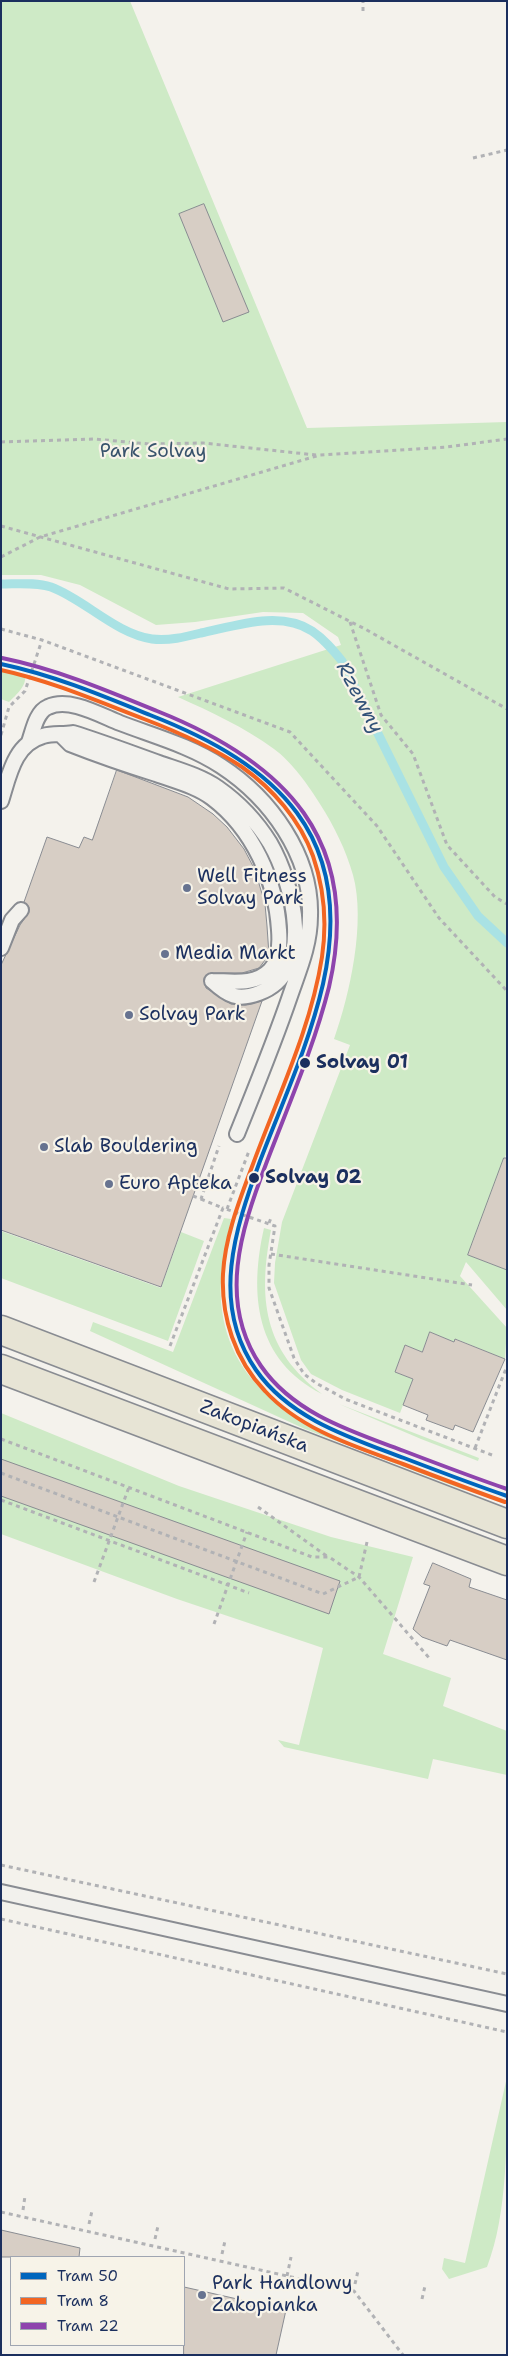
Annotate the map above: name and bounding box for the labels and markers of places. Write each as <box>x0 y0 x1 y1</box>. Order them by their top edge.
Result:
place label: Well Fitness Solvay Park <box>197 866 307 910</box>
marker: Well Fitness Solvay Park <box>181 882 193 894</box>
place label: Media Markt <box>175 943 296 965</box>
marker: Media Markt <box>159 948 171 960</box>
place label: Solvay Park <box>139 1004 246 1026</box>
marker: Solvay Park <box>123 1009 135 1021</box>
place label: Solvay 01 <box>316 1052 408 1074</box>
marker: Solvay 01 <box>298 1056 312 1070</box>
place label: Slab Bouldering <box>54 1136 198 1158</box>
marker: Slab Bouldering <box>38 1141 50 1153</box>
place label: Solvay 02 <box>265 1167 362 1189</box>
marker: Solvay 02 <box>247 1171 261 1185</box>
place label: Euro Apteka <box>119 1173 232 1195</box>
marker: Euro Apteka <box>103 1178 115 1190</box>
place label: Park Handlowy Zakopianka <box>212 2273 353 2317</box>
marker: Park Handlowy Zakopianka <box>196 2289 208 2301</box>

